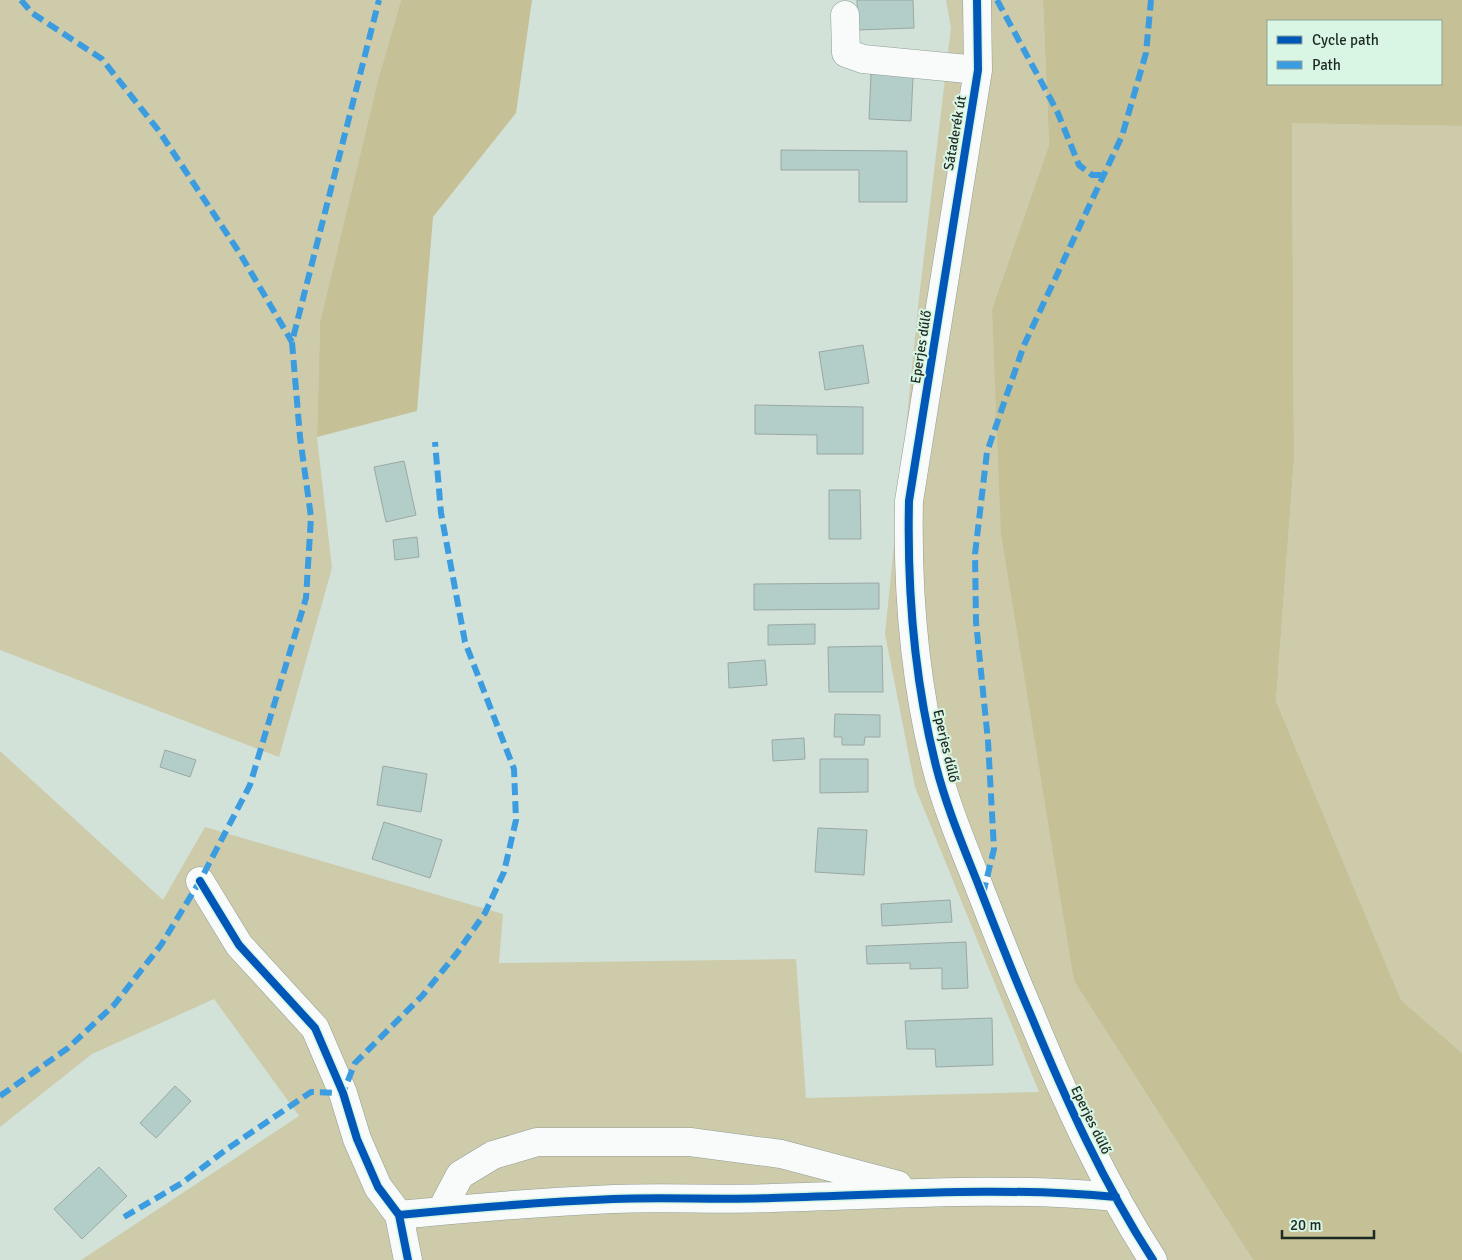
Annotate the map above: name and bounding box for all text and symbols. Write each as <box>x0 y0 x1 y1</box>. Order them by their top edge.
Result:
legend <box>1267 20 1442 85</box>
text: Cycle path <box>1312 31 1379 49</box>
text: Path <box>1312 56 1341 74</box>
street label: Sátaderék út <box>940 94 970 172</box>
street label: Eperjes dűlő <box>907 309 935 385</box>
street label: Eperjes dűlő <box>929 708 963 784</box>
street label: Eperjes dűlő <box>1067 1083 1115 1157</box>
scale bar <box>1282 1208 1374 1240</box>
text: 20 m <box>1290 1216 1321 1234</box>

